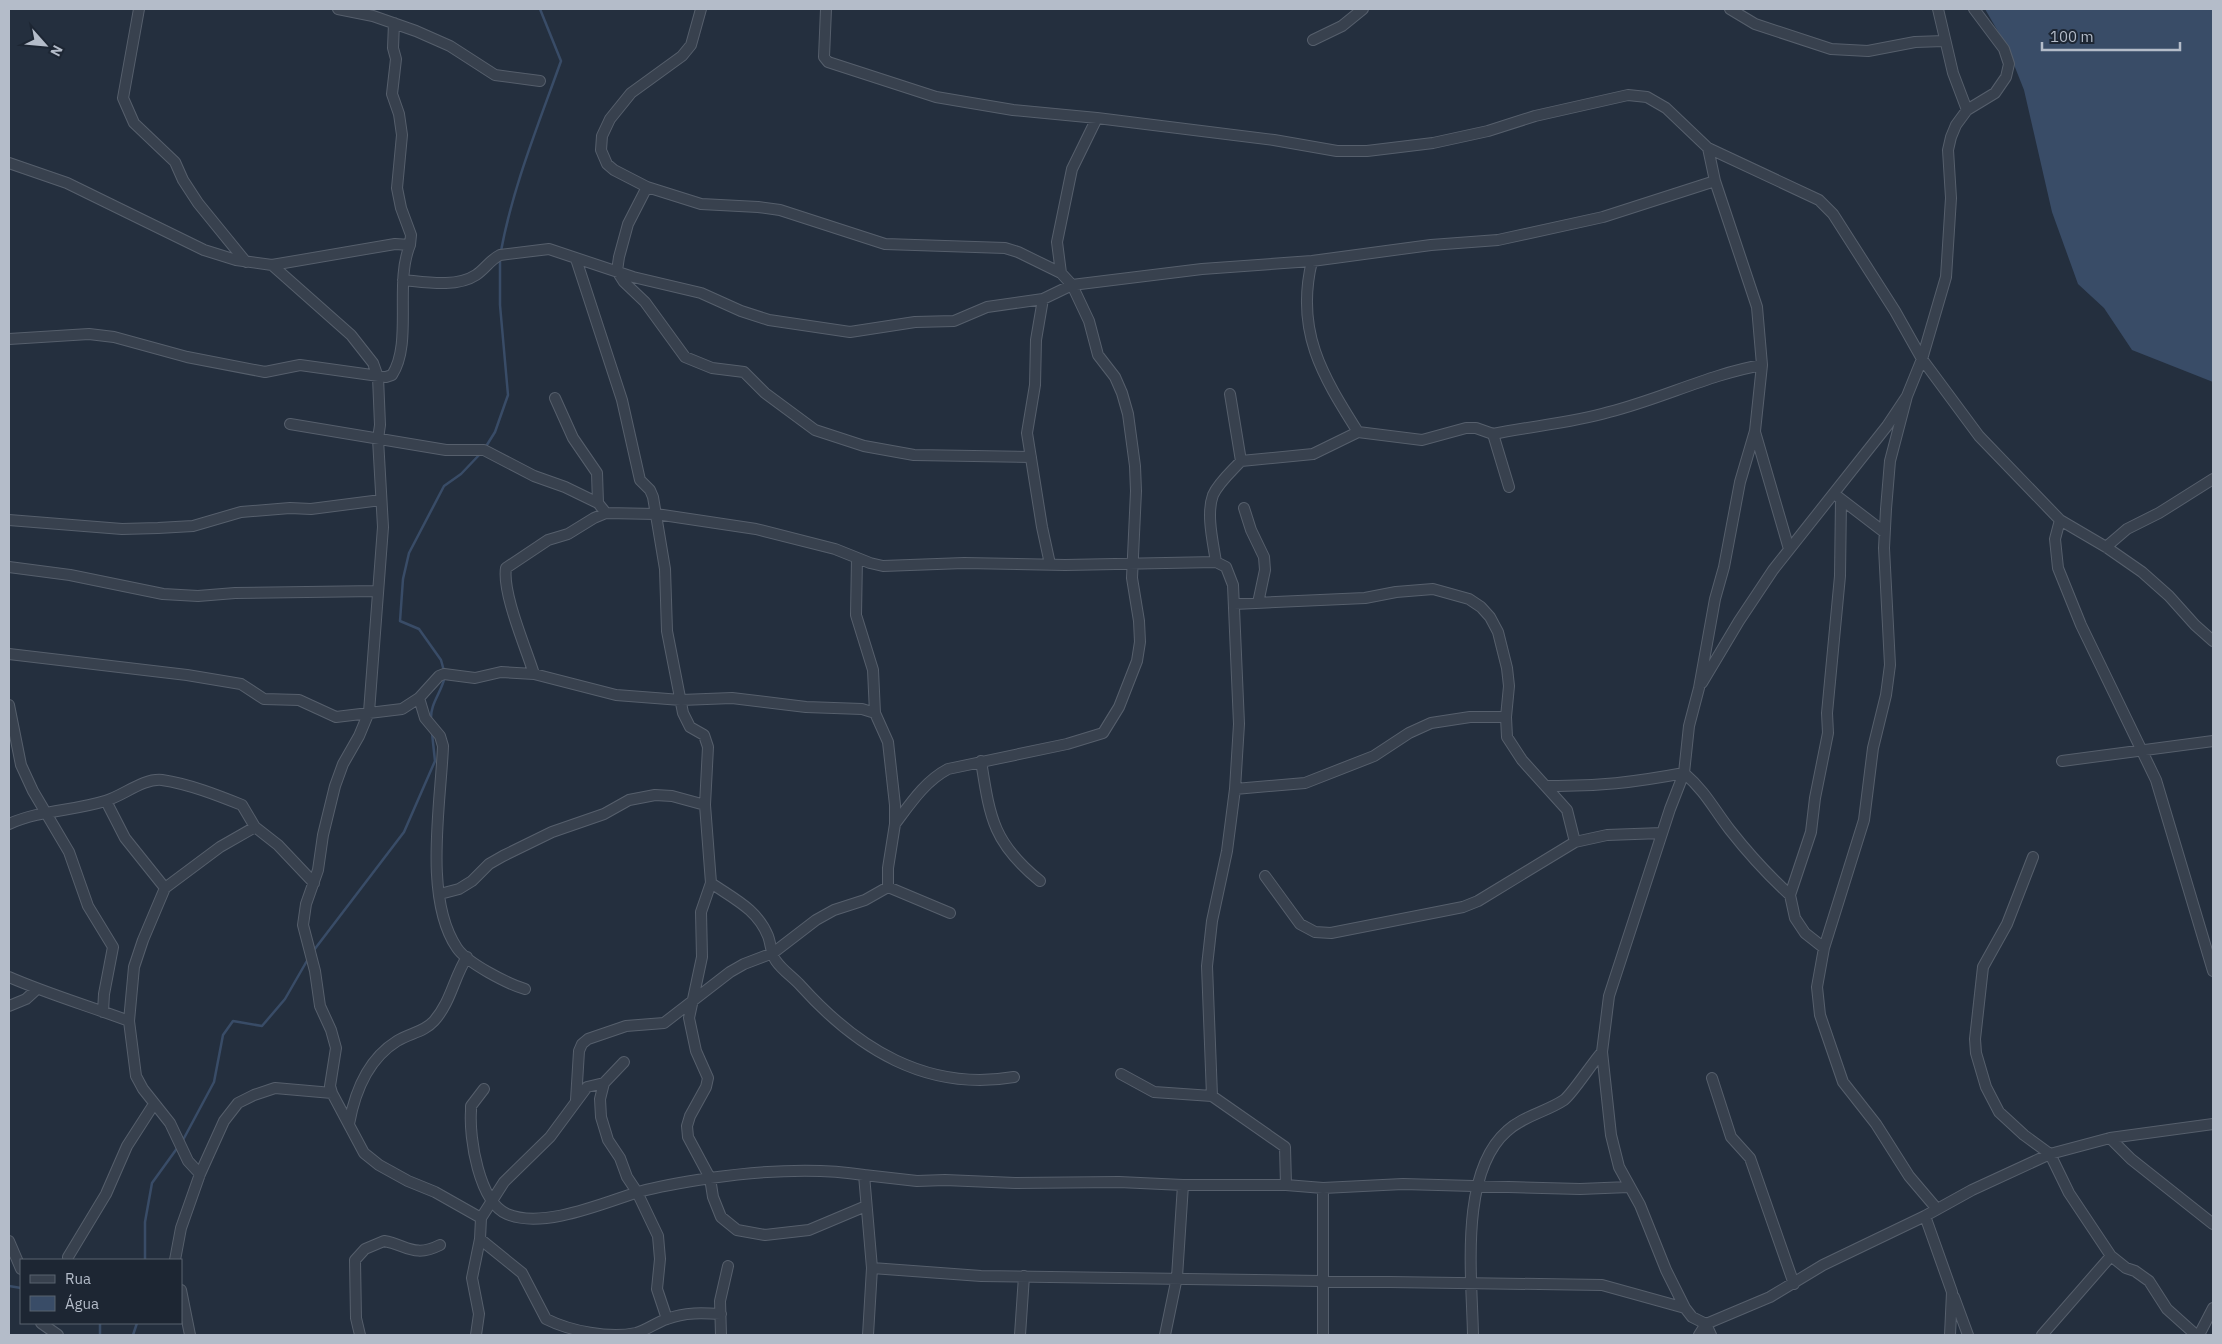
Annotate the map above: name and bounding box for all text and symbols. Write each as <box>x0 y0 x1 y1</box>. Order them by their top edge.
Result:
north arrow <box>20 20 70 70</box>
scale bar <box>2042 20 2180 52</box>
text: 100 m <box>2050 27 2094 46</box>
text: N <box>46 42 67 60</box>
legend <box>20 1259 182 1324</box>
text: Rua <box>65 1269 91 1288</box>
text: Água <box>65 1294 99 1313</box>

